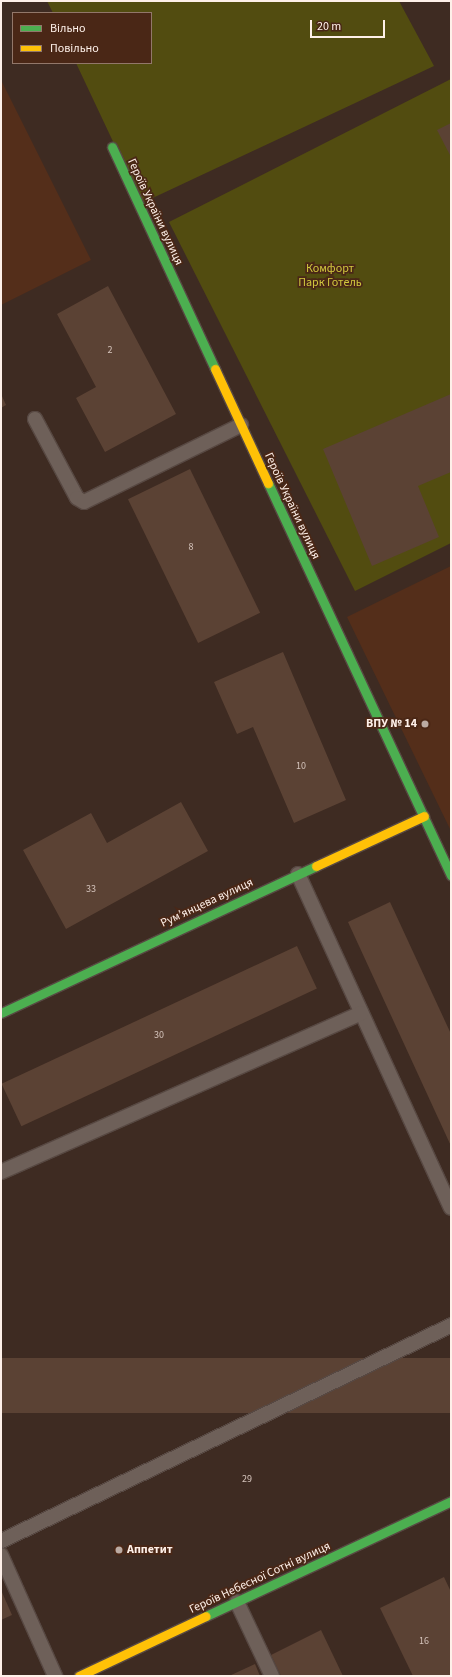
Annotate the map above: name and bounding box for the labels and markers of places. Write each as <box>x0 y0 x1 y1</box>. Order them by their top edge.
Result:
place label: ВПУ № 14 <box>366 717 417 731</box>
marker: ВПУ № 14 <box>420 719 430 729</box>
place label: Аппетит <box>127 1543 173 1557</box>
marker: Аппетит <box>114 1545 124 1555</box>

